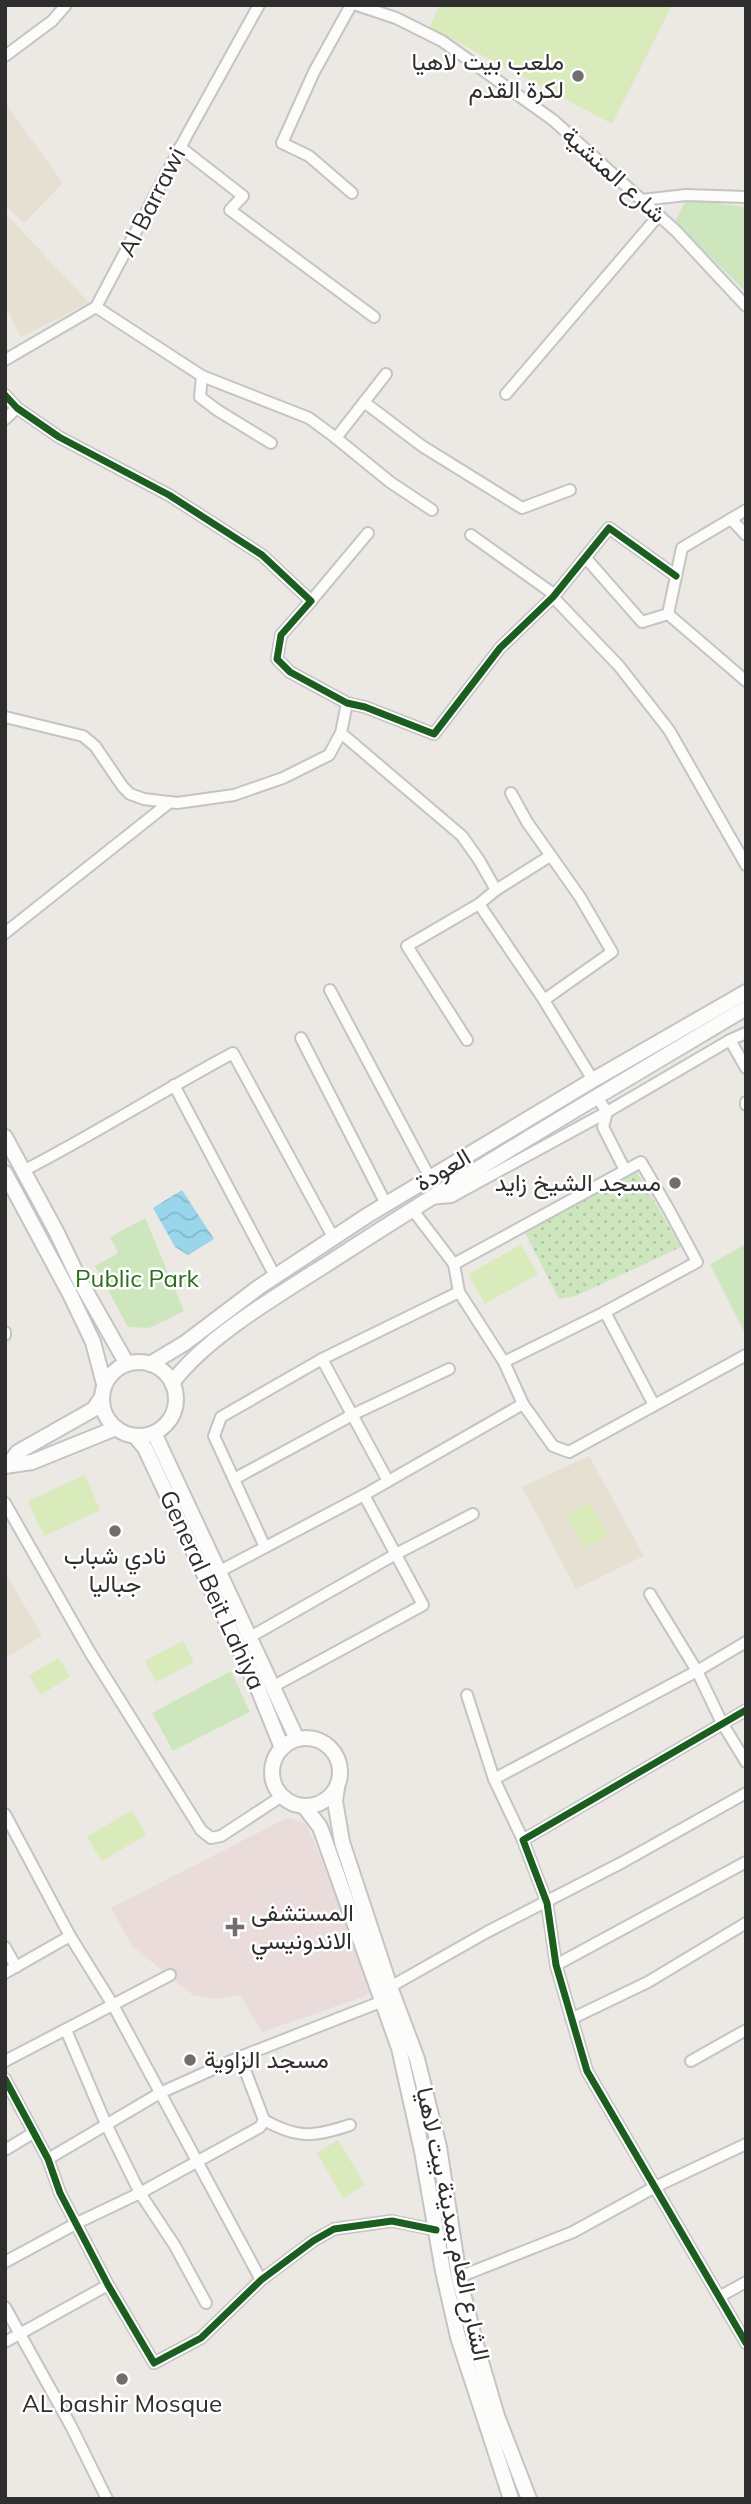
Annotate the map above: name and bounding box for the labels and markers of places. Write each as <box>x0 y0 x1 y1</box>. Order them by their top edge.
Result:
place label: ملعب بيت لاهيا لكرة القدم <box>412 46 564 106</box>
marker: ملعب بيت لاهيا لكرة القدم <box>570 68 586 84</box>
place label: مسجد الشيخ زايد <box>495 1167 661 1200</box>
marker: مسجد الشيخ زايد <box>667 1175 683 1191</box>
marker: نادي شباب جباليا <box>107 1523 123 1539</box>
place label: نادي شباب جباليا <box>64 1540 166 1598</box>
place label: المستشفى الاندونيسي <box>251 1897 354 1960</box>
marker: المستشفى الاندونيسي <box>225 1917 245 1937</box>
place label: مسجد الزاوية <box>204 2044 329 2075</box>
marker: مسجد الزاوية <box>182 2052 198 2068</box>
marker: AL bashir Mosque <box>114 2371 130 2387</box>
place label: AL bashir Mosque <box>22 2388 222 2418</box>

